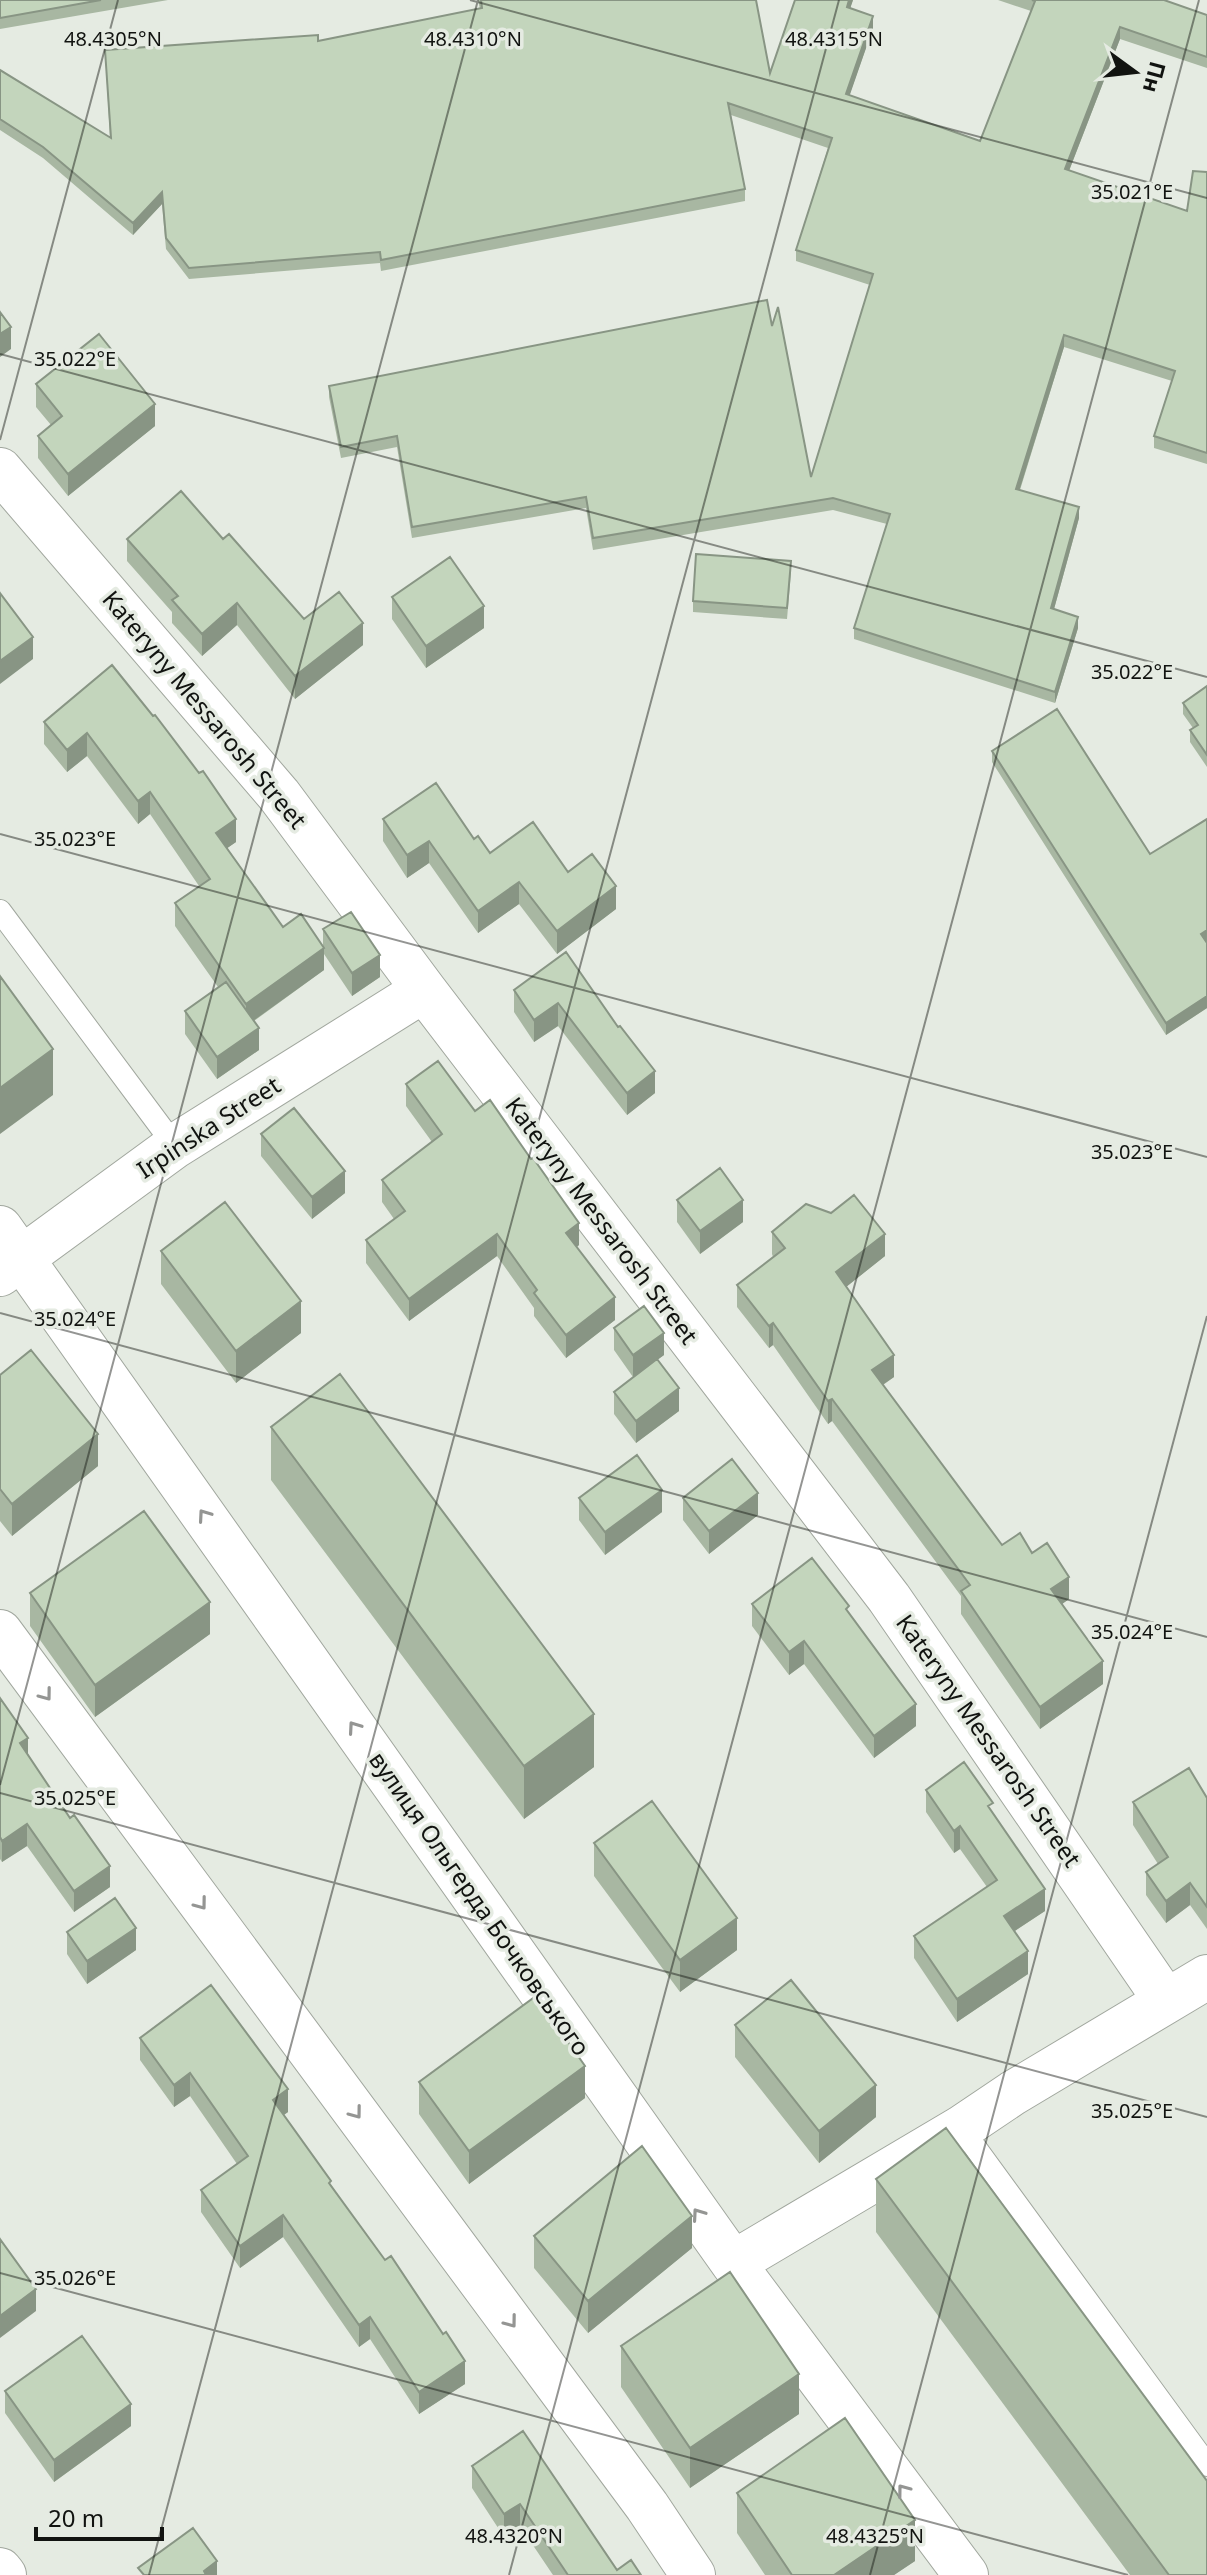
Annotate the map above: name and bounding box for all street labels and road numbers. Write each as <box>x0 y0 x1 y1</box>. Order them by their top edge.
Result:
street label: Kateryny Messarosh Street <box>96 583 315 835</box>
street label: Irpinska Street <box>130 1068 287 1185</box>
street label: Kateryny Messarosh Street <box>498 1090 706 1351</box>
street label: Kateryny Messarosh Street <box>889 1607 1089 1873</box>
street label: вулиця Ольгерда Бочковського <box>362 1745 598 2062</box>

